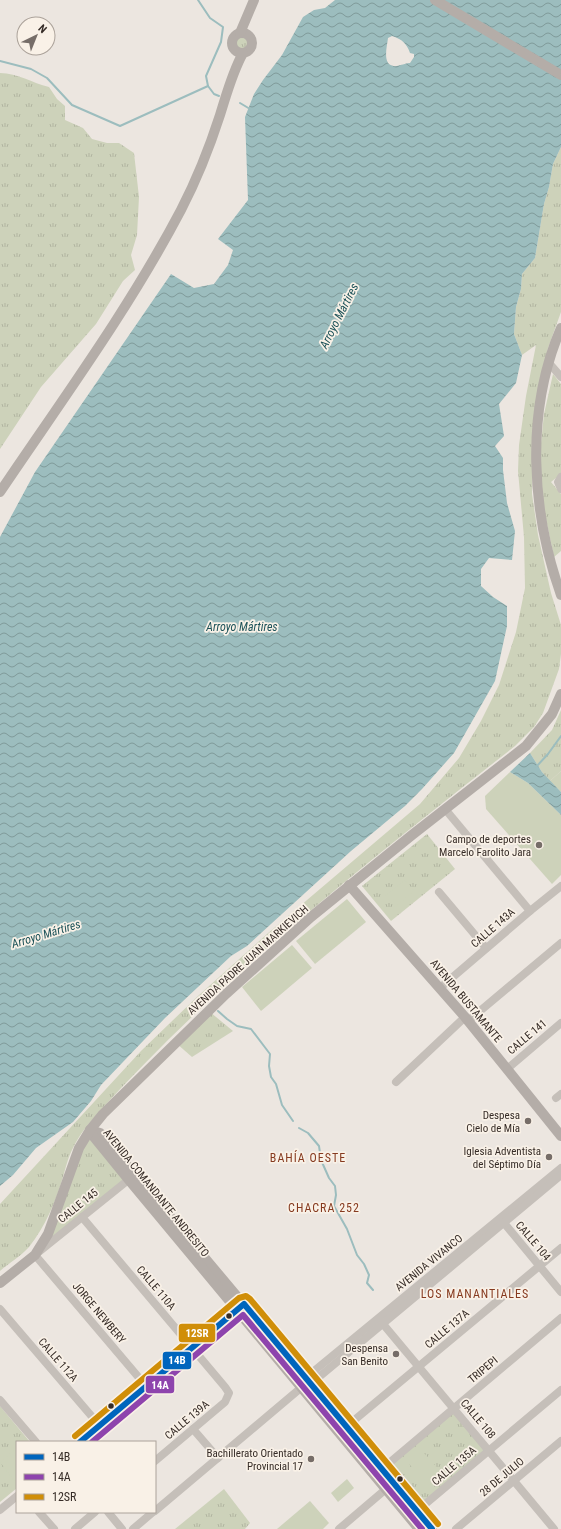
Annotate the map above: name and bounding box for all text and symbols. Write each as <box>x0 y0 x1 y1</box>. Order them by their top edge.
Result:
north arrow <box>16 16 56 56</box>
text: N <box>36 22 50 36</box>
water label: Arroyo Mártires <box>316 281 361 352</box>
water label: Arroyo Mártires <box>205 620 278 634</box>
place label: Campo de deportes Marcelo Farolito Jara <box>439 833 531 859</box>
marker: Campo de deportes Marcelo Farolito Jara <box>534 840 544 850</box>
street label: AVENIDA PADRE JUAN MARKIEVICH <box>185 902 311 1018</box>
street label: CALLE 143A <box>468 905 518 951</box>
water label: Arroyo Mártires <box>9 917 82 951</box>
street label: AVENIDA BUSTAMANTE <box>428 957 505 1046</box>
street label: CALLE 141 <box>505 1017 549 1057</box>
place label: Despesa Cielo de Mía <box>466 1109 520 1135</box>
marker: Despesa Cielo de Mía <box>523 1116 533 1126</box>
street label: AVENIDA COMANDANTE ANDRESITO <box>100 1126 212 1260</box>
place label: Iglesia Adventista del Séptimo Día <box>464 1145 541 1171</box>
district label: BAHÍA OESTE <box>270 1150 346 1165</box>
marker: Iglesia Adventista del Séptimo Día <box>544 1152 554 1162</box>
street label: CALLE 145 <box>56 1186 100 1226</box>
district label: CHACRA 252 <box>288 1201 360 1215</box>
street label: CALLE 104 <box>513 1219 554 1264</box>
street label: AVENIDA VIVANCO <box>393 1232 465 1294</box>
street label: CALLE 110A <box>134 1263 179 1313</box>
street label: JORGE NEWBERY <box>70 1280 128 1346</box>
district label: LOS MANANTIALES <box>421 1287 529 1301</box>
street label: CALLE 137A <box>422 1306 472 1351</box>
unlabelled marker <box>224 1311 234 1321</box>
line badge: 12SR <box>178 1323 216 1343</box>
text: 12SR <box>185 1327 209 1340</box>
street label: CALLE 112A <box>35 1335 81 1385</box>
place label: Despensa San Benito <box>341 1342 388 1368</box>
marker: Despensa San Benito <box>391 1349 401 1359</box>
line badge: 14B <box>162 1351 192 1370</box>
text: 14B <box>168 1354 186 1367</box>
street label: TRIPEPI <box>466 1354 500 1386</box>
line badge: 14A <box>145 1375 175 1394</box>
text: 14A <box>151 1379 169 1392</box>
street label: CALLE 139A <box>162 1397 212 1442</box>
street label: CALLE 108 <box>458 1397 498 1441</box>
unlabelled marker <box>106 1401 116 1411</box>
legend <box>16 1441 156 1513</box>
street label: CALLE 135A <box>429 1443 479 1488</box>
place label: Bachillerato Orientado Provincial 17 <box>207 1447 303 1473</box>
text: 14B <box>52 1450 70 1464</box>
marker: Bachillerato Orientado Provincial 17 <box>306 1454 316 1464</box>
street label: 28 DE JULIO <box>477 1455 527 1499</box>
text: 14A <box>52 1470 71 1484</box>
unlabelled marker <box>395 1474 405 1484</box>
text: 12SR <box>52 1490 77 1504</box>

